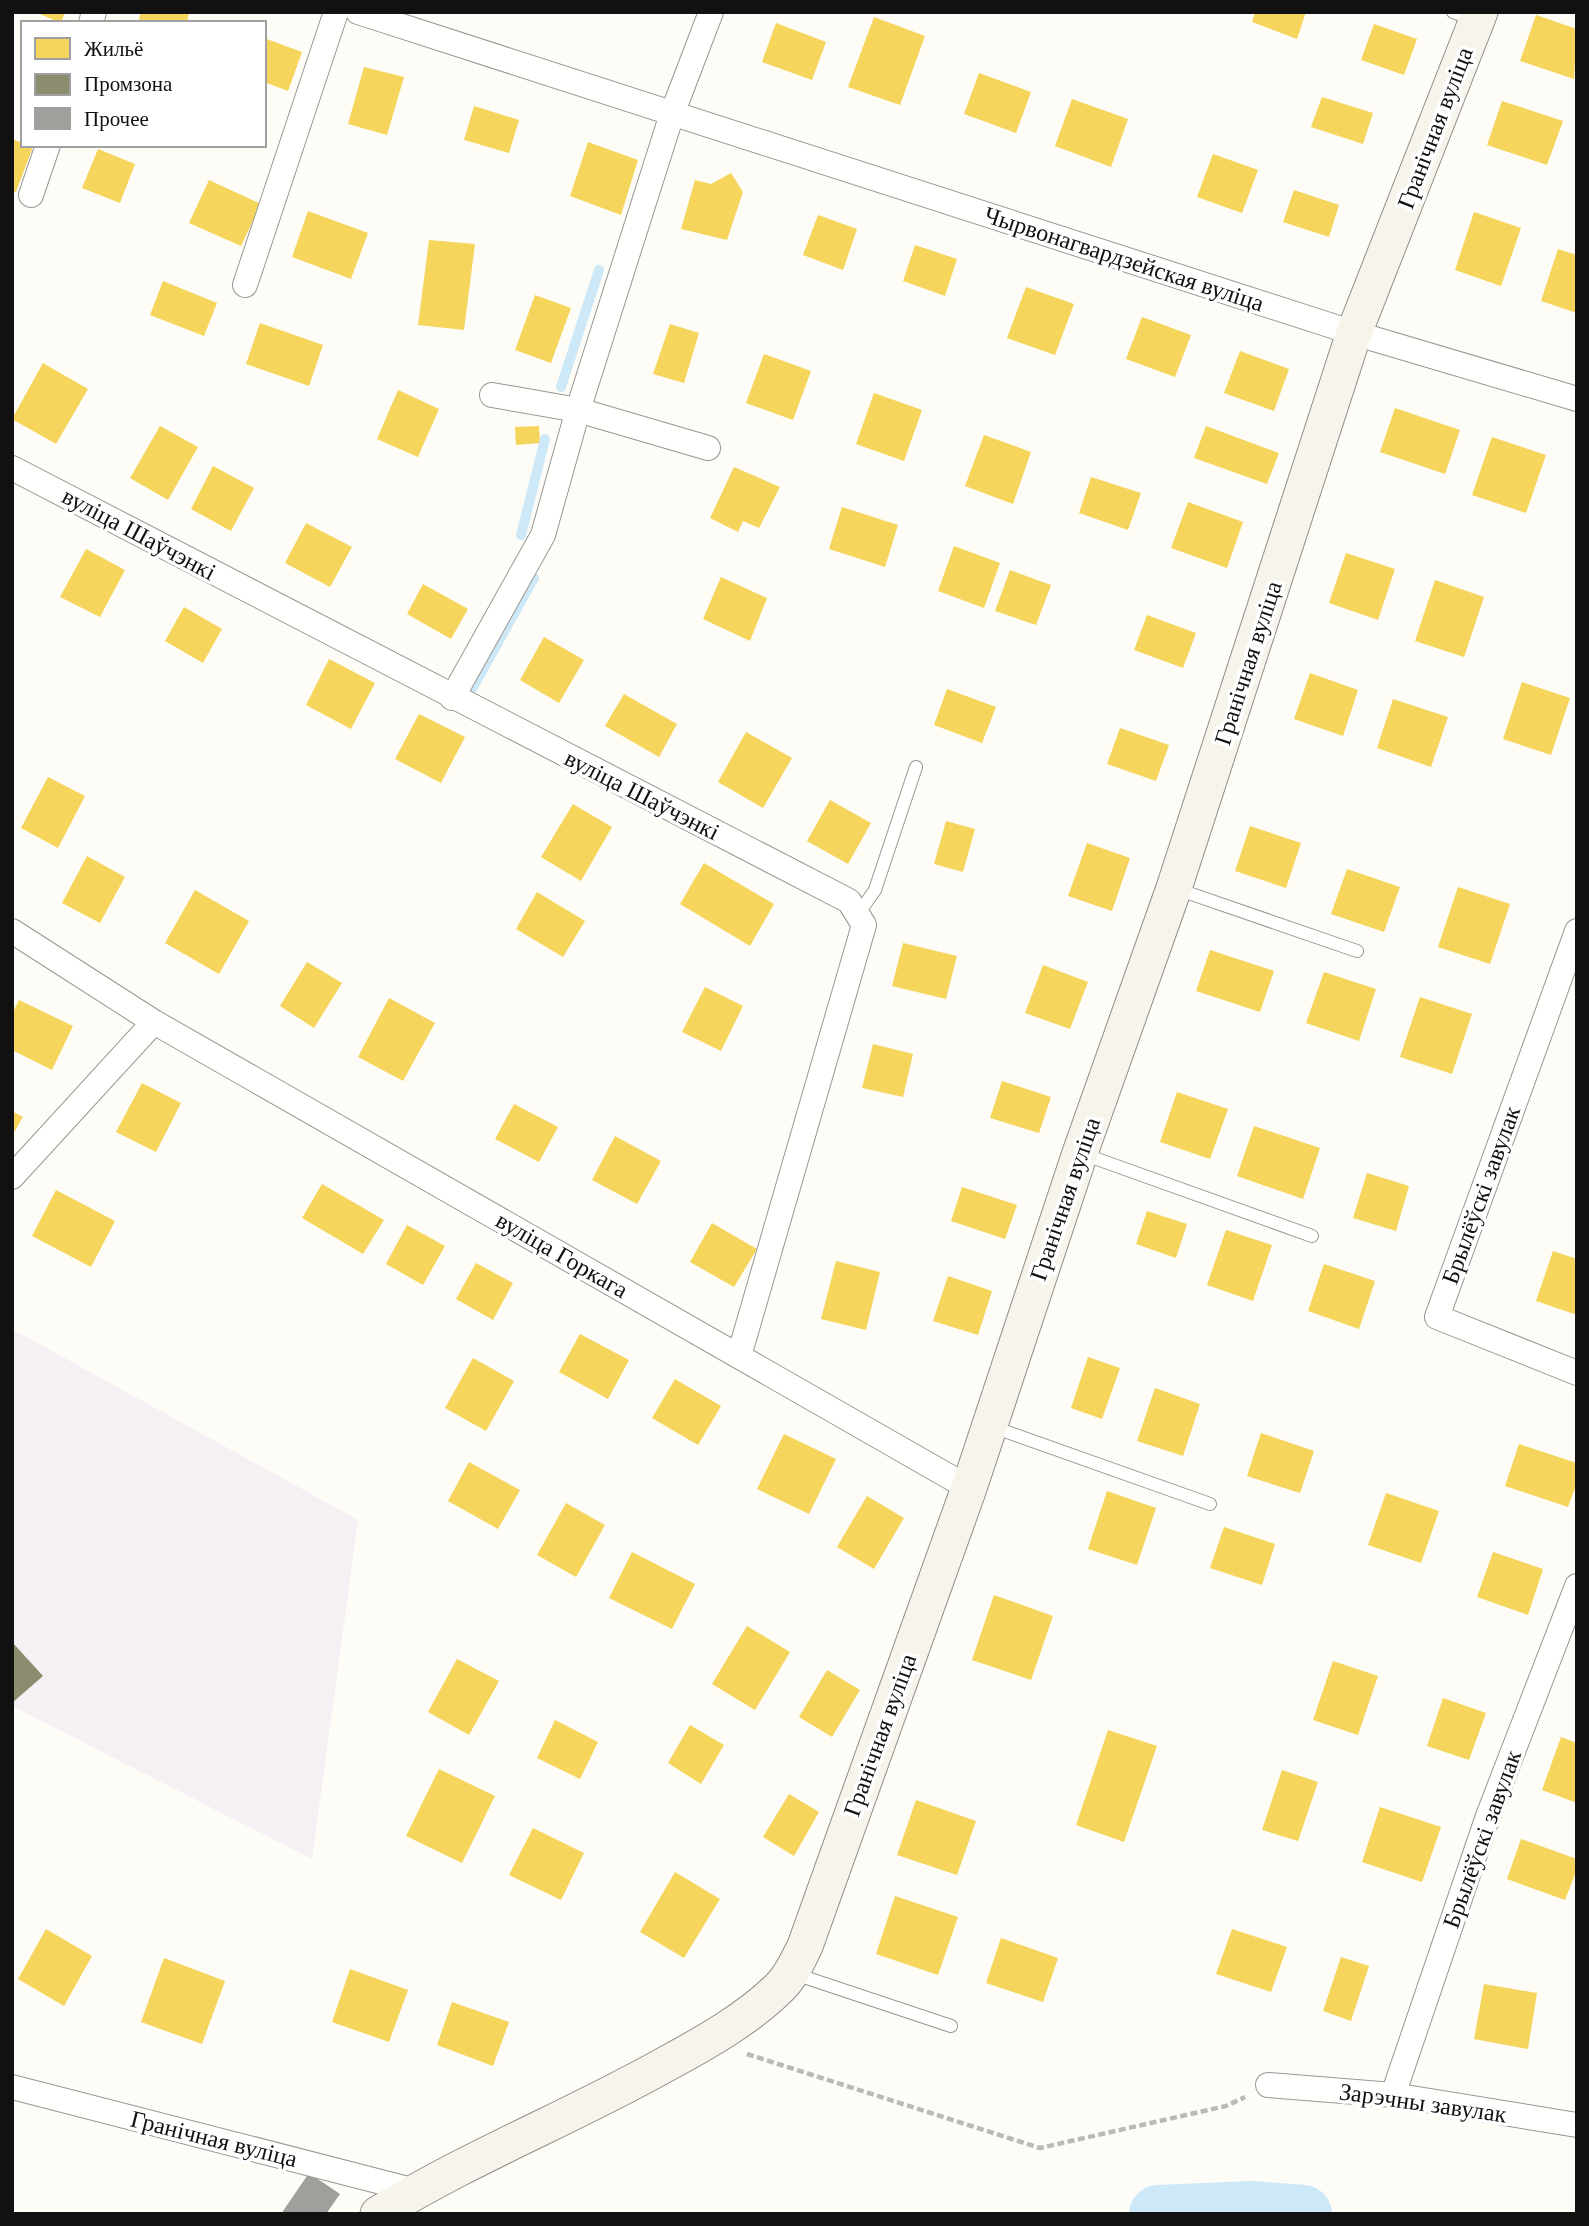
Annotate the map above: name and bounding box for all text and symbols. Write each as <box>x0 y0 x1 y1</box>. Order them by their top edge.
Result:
legend <box>21 21 266 147</box>
text: Жильё <box>84 37 143 61</box>
street label: Гранічная вуліца <box>1392 43 1478 212</box>
text: Промзона <box>84 72 173 96</box>
text: Прочее <box>84 107 149 131</box>
street label: Чырвонагвардзейская вуліца <box>981 201 1267 317</box>
street label: вуліца Шаўчэнкі <box>58 483 220 586</box>
street label: Гранічная вуліца <box>1209 577 1287 748</box>
street label: вуліца Шаўчэнкі <box>560 745 724 845</box>
street label: Брылёўскі завулак <box>1437 1102 1525 1287</box>
street label: Гранічная вуліца <box>1025 1114 1105 1284</box>
street label: вуліца Горкага <box>491 1207 633 1303</box>
street label: Гранічная вуліца <box>839 1650 922 1820</box>
street label: Брылёўскі завулак <box>1438 1746 1526 1931</box>
street label: Зарэчны завулак <box>1338 2078 1509 2128</box>
street label: Гранічная вуліца <box>128 2106 300 2172</box>

